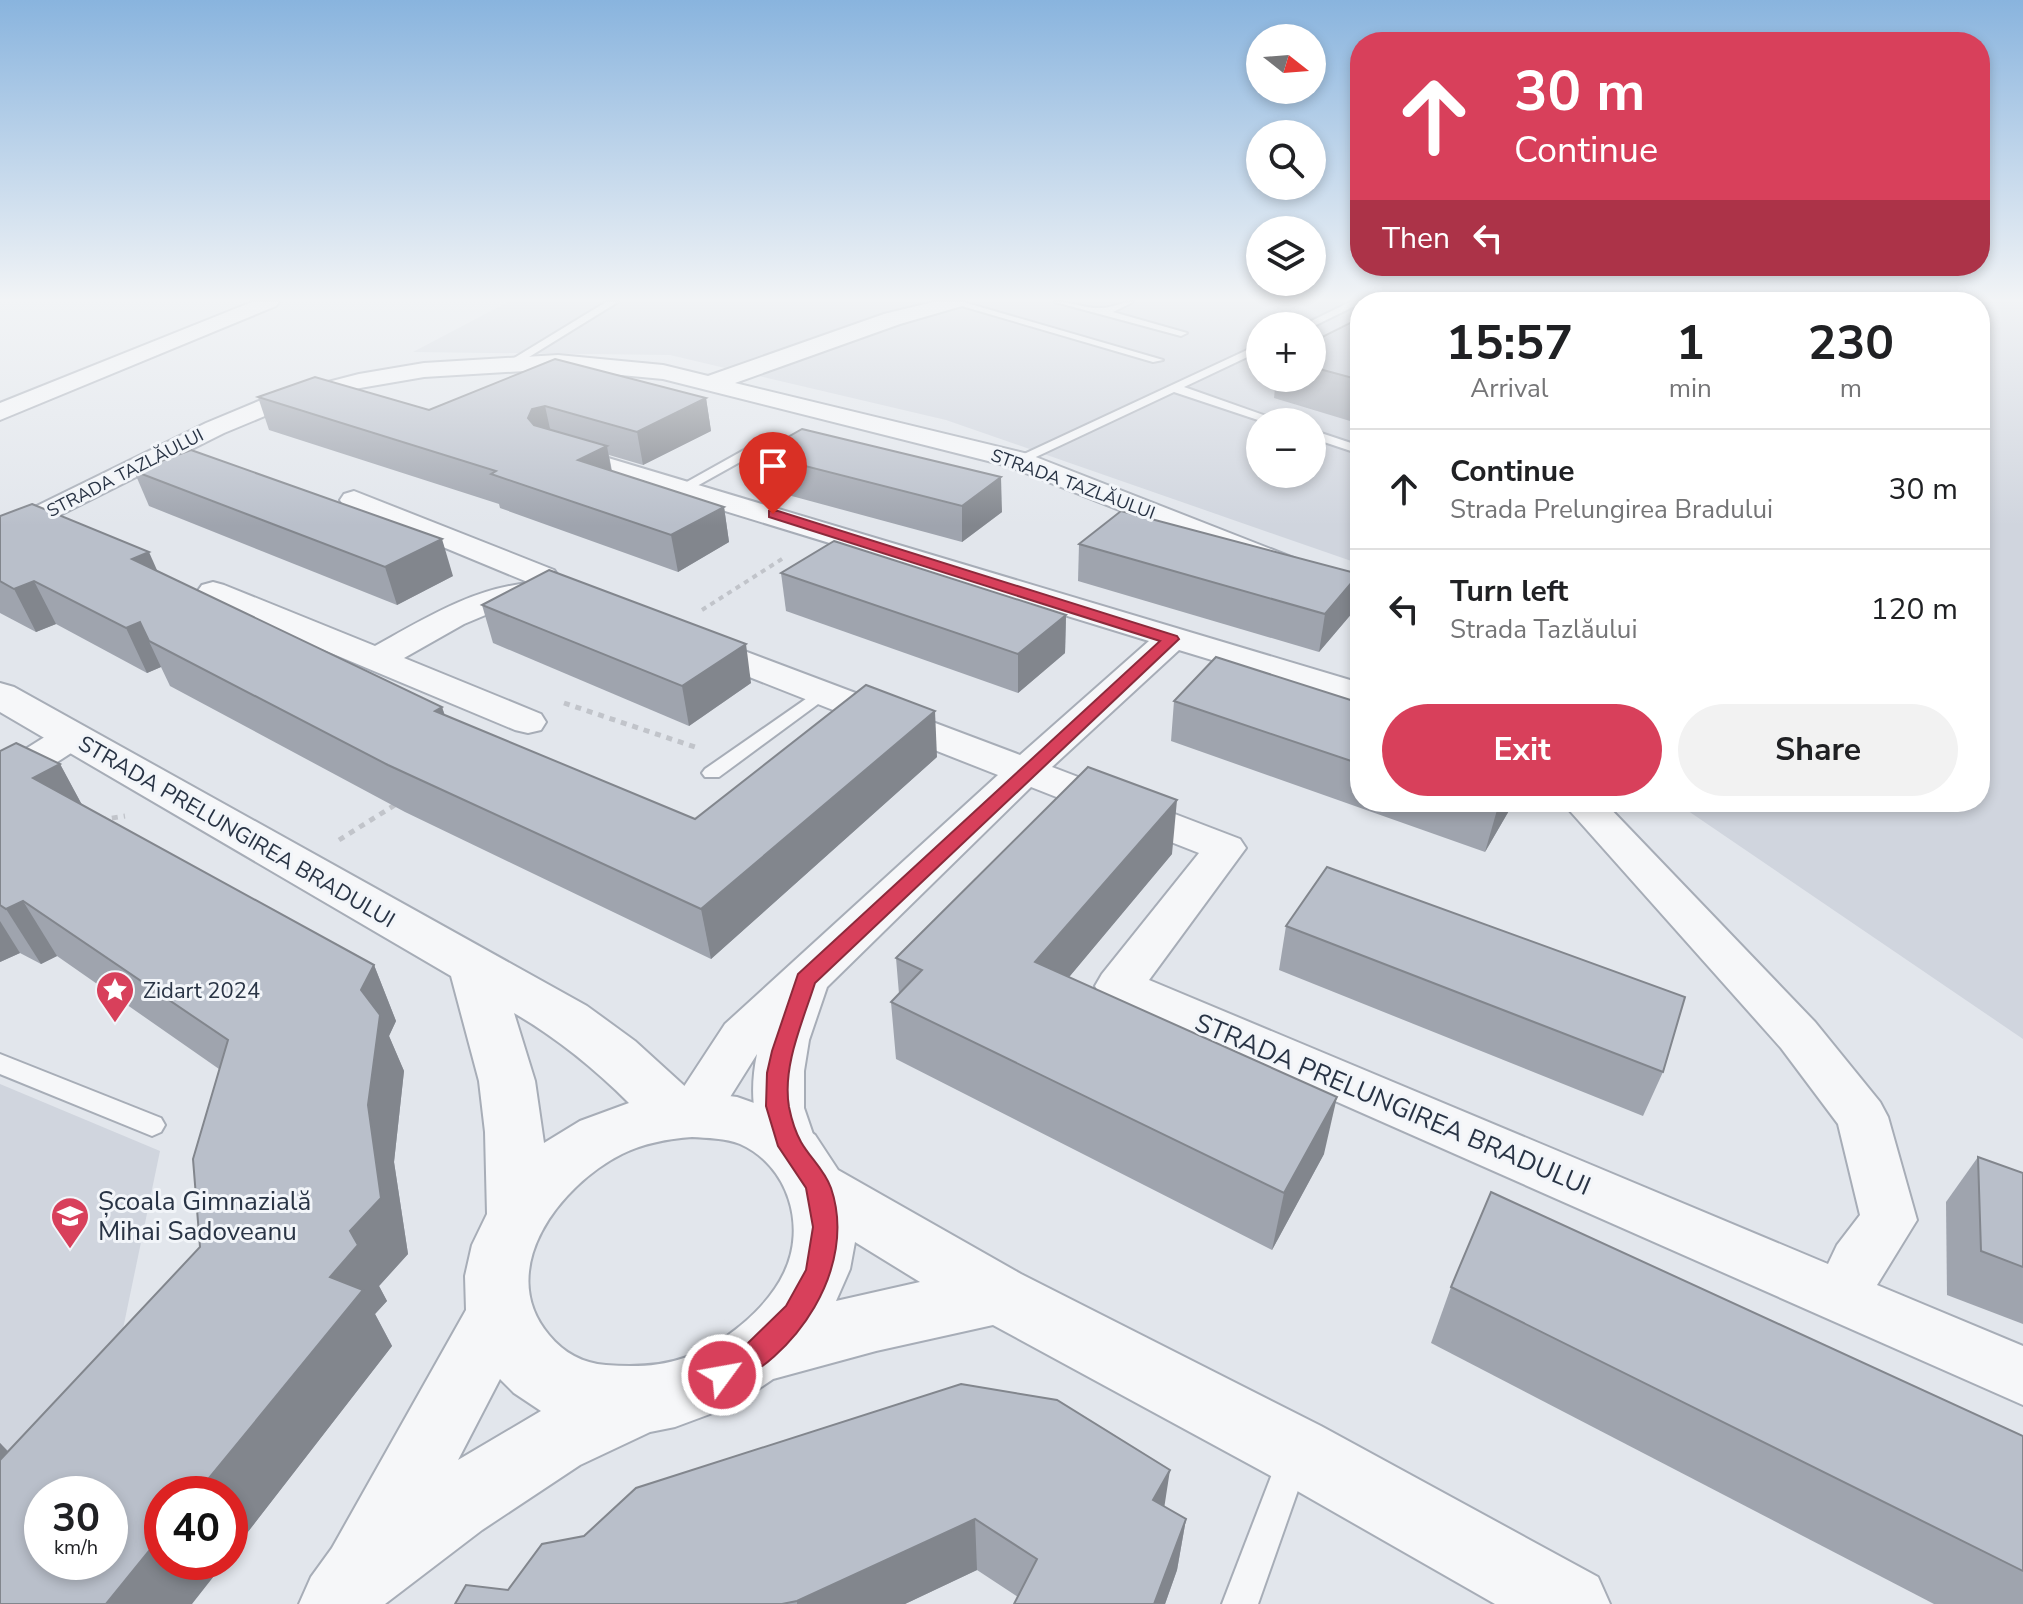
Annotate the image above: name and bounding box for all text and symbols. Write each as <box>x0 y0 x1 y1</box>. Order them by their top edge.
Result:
north arrow <box>1246 24 1326 104</box>
map controls <box>1246 24 1326 488</box>
text: 30 m <box>1514 53 1645 130</box>
icon: ahead <box>1382 64 1486 168</box>
button: search <box>1246 120 1326 200</box>
text: Continue <box>1514 126 1658 175</box>
button: layers <box>1246 216 1326 296</box>
icon: left <box>1466 216 1510 260</box>
text: Then <box>1382 218 1450 259</box>
text: 15:57 <box>1446 310 1573 376</box>
text: 1 <box>1676 310 1705 376</box>
text: 230 <box>1808 310 1894 376</box>
button: + <box>1246 312 1326 392</box>
text: Arrival <box>1470 371 1549 406</box>
text: min <box>1669 371 1712 406</box>
text: m <box>1840 371 1862 406</box>
button: − <box>1246 408 1326 488</box>
street label: STRADA TAZLĂULUI <box>42 423 208 523</box>
pin <box>739 432 807 514</box>
street label: STRADA TAZLĂULUI <box>988 443 1158 525</box>
icon: arrive <box>751 444 795 488</box>
text: Continue <box>1450 451 1575 492</box>
icon: ahead <box>1382 467 1426 511</box>
text: 30 m <box>1889 469 1958 510</box>
text: Strada Prelungirea Bradului <box>1450 492 1773 527</box>
text: Turn left <box>1450 571 1568 612</box>
icon: left <box>1382 587 1426 631</box>
text: 120 m <box>1871 589 1958 630</box>
text: Strada Tazlăului <box>1450 612 1637 647</box>
button: Exit <box>1382 704 1662 796</box>
button: Share <box>1678 704 1958 796</box>
street label: STRADA PRELUNGIREA BRADULUI <box>73 729 400 935</box>
place icon: Zidart 2024 <box>94 969 136 1024</box>
place label: Zidart 2024 <box>143 976 260 1006</box>
street label: STRADA PRELUNGIREA BRADULUI <box>1190 1005 1596 1204</box>
place label: Școala Gimnazială Mihai Sadoveanu <box>98 1184 311 1249</box>
school or university icon: Școala Gimnazială Mihai Sadoveanu <box>49 1195 91 1250</box>
position arrow <box>680 1333 764 1417</box>
speed limit sign: 40 <box>144 1476 248 1580</box>
text: 30 <box>52 1491 100 1545</box>
text: km/h <box>54 1534 98 1561</box>

